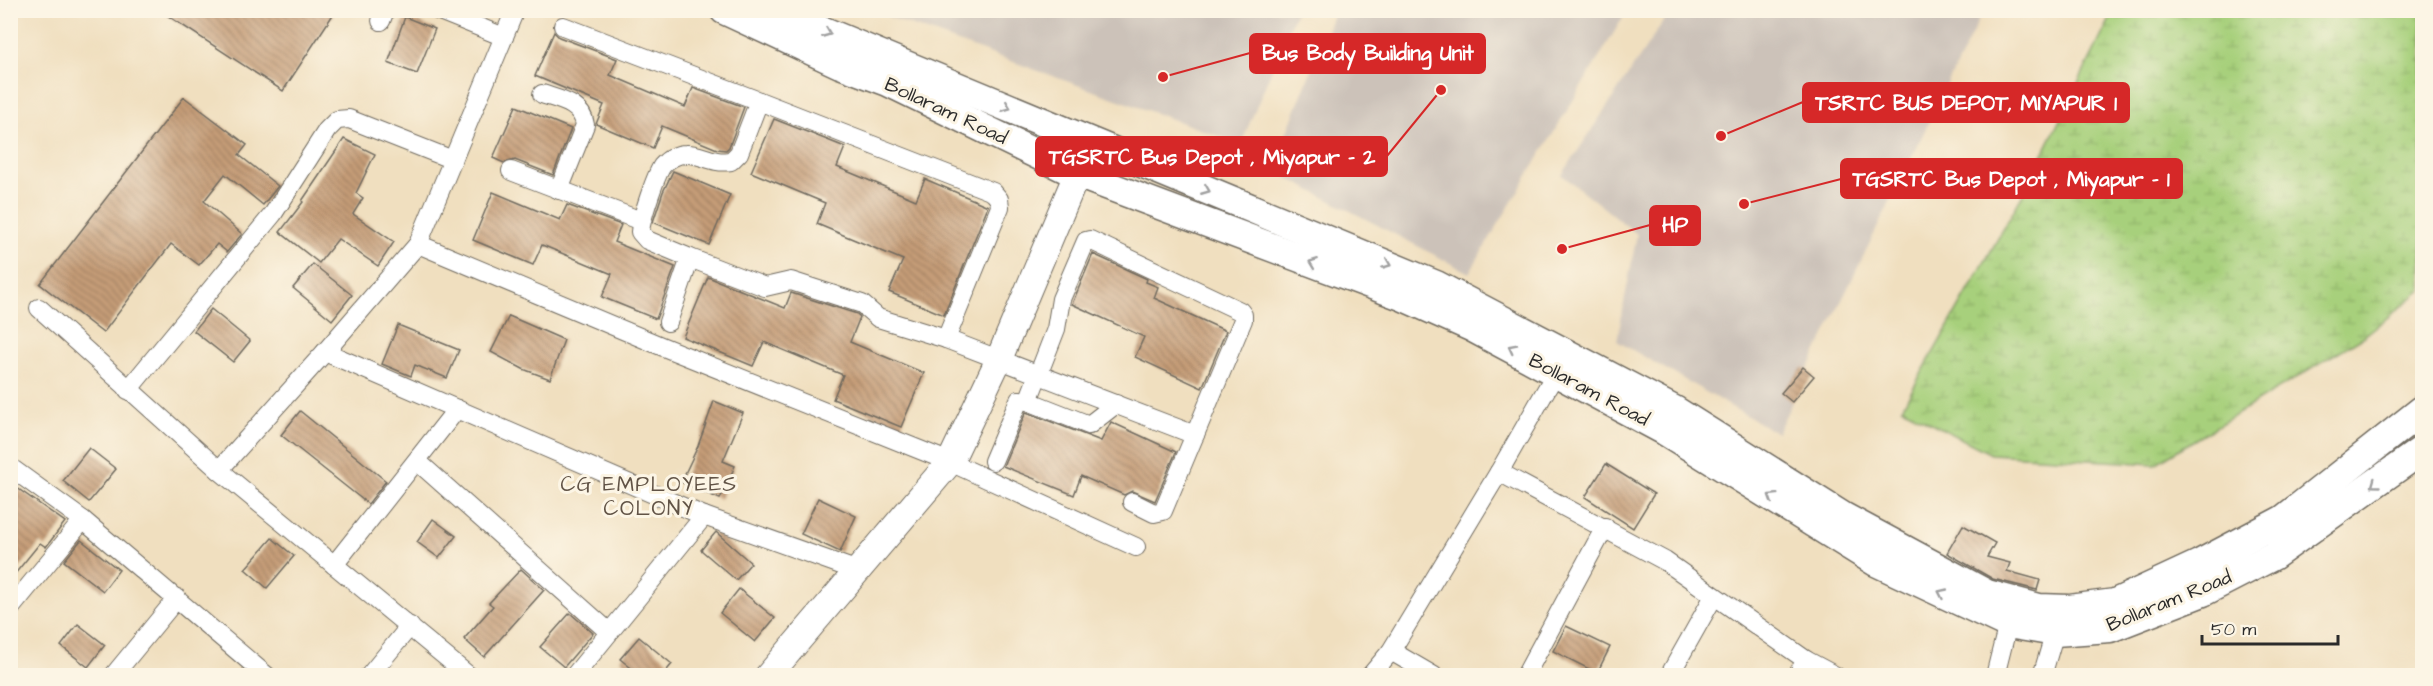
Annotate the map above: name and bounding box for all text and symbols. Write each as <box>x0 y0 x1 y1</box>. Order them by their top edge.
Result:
one-way arrow <box>820 26 831 38</box>
callout: Bus Body Building Unit <box>1250 34 1485 73</box>
text: Bus Body Building Unit <box>1262 39 1474 71</box>
street label: Bollaram Road <box>880 70 1012 152</box>
callout: TSRTC BUS DEPOT, MIYAPUR 1 <box>1803 83 2129 122</box>
text: TSRTC BUS DEPOT, MIYAPUR 1 <box>1814 89 2117 118</box>
one-way arrow <box>1001 100 1012 112</box>
callout: TGSRTC Bus Depot , Miyapur - 2 <box>1036 137 1387 176</box>
text: TGSRTC Bus Depot , Miyapur - 2 <box>1048 143 1376 175</box>
callout: TGSRTC Bus Depot , Miyapur - 1 <box>1841 159 2182 198</box>
text: TGSRTC Bus Depot , Miyapur - 1 <box>1851 165 2170 197</box>
one-way arrow <box>1200 183 1211 195</box>
callout: HP <box>1650 206 1700 245</box>
text: HP <box>1662 211 1689 240</box>
one-way arrow <box>1380 257 1391 269</box>
one-way arrow <box>1309 258 1319 271</box>
one-way arrow <box>1507 344 1518 355</box>
street label: Bollaram Road <box>1524 346 1654 434</box>
district label: CG EMPLOYEES COLONY <box>560 470 738 523</box>
one-way arrow <box>2371 477 2382 488</box>
one-way arrow <box>1768 493 1778 505</box>
street label: Bollaram Road <box>2102 563 2236 639</box>
one-way arrow <box>1937 588 1948 600</box>
scale bar <box>2202 608 2338 646</box>
text: 50 m <box>2211 617 2256 642</box>

